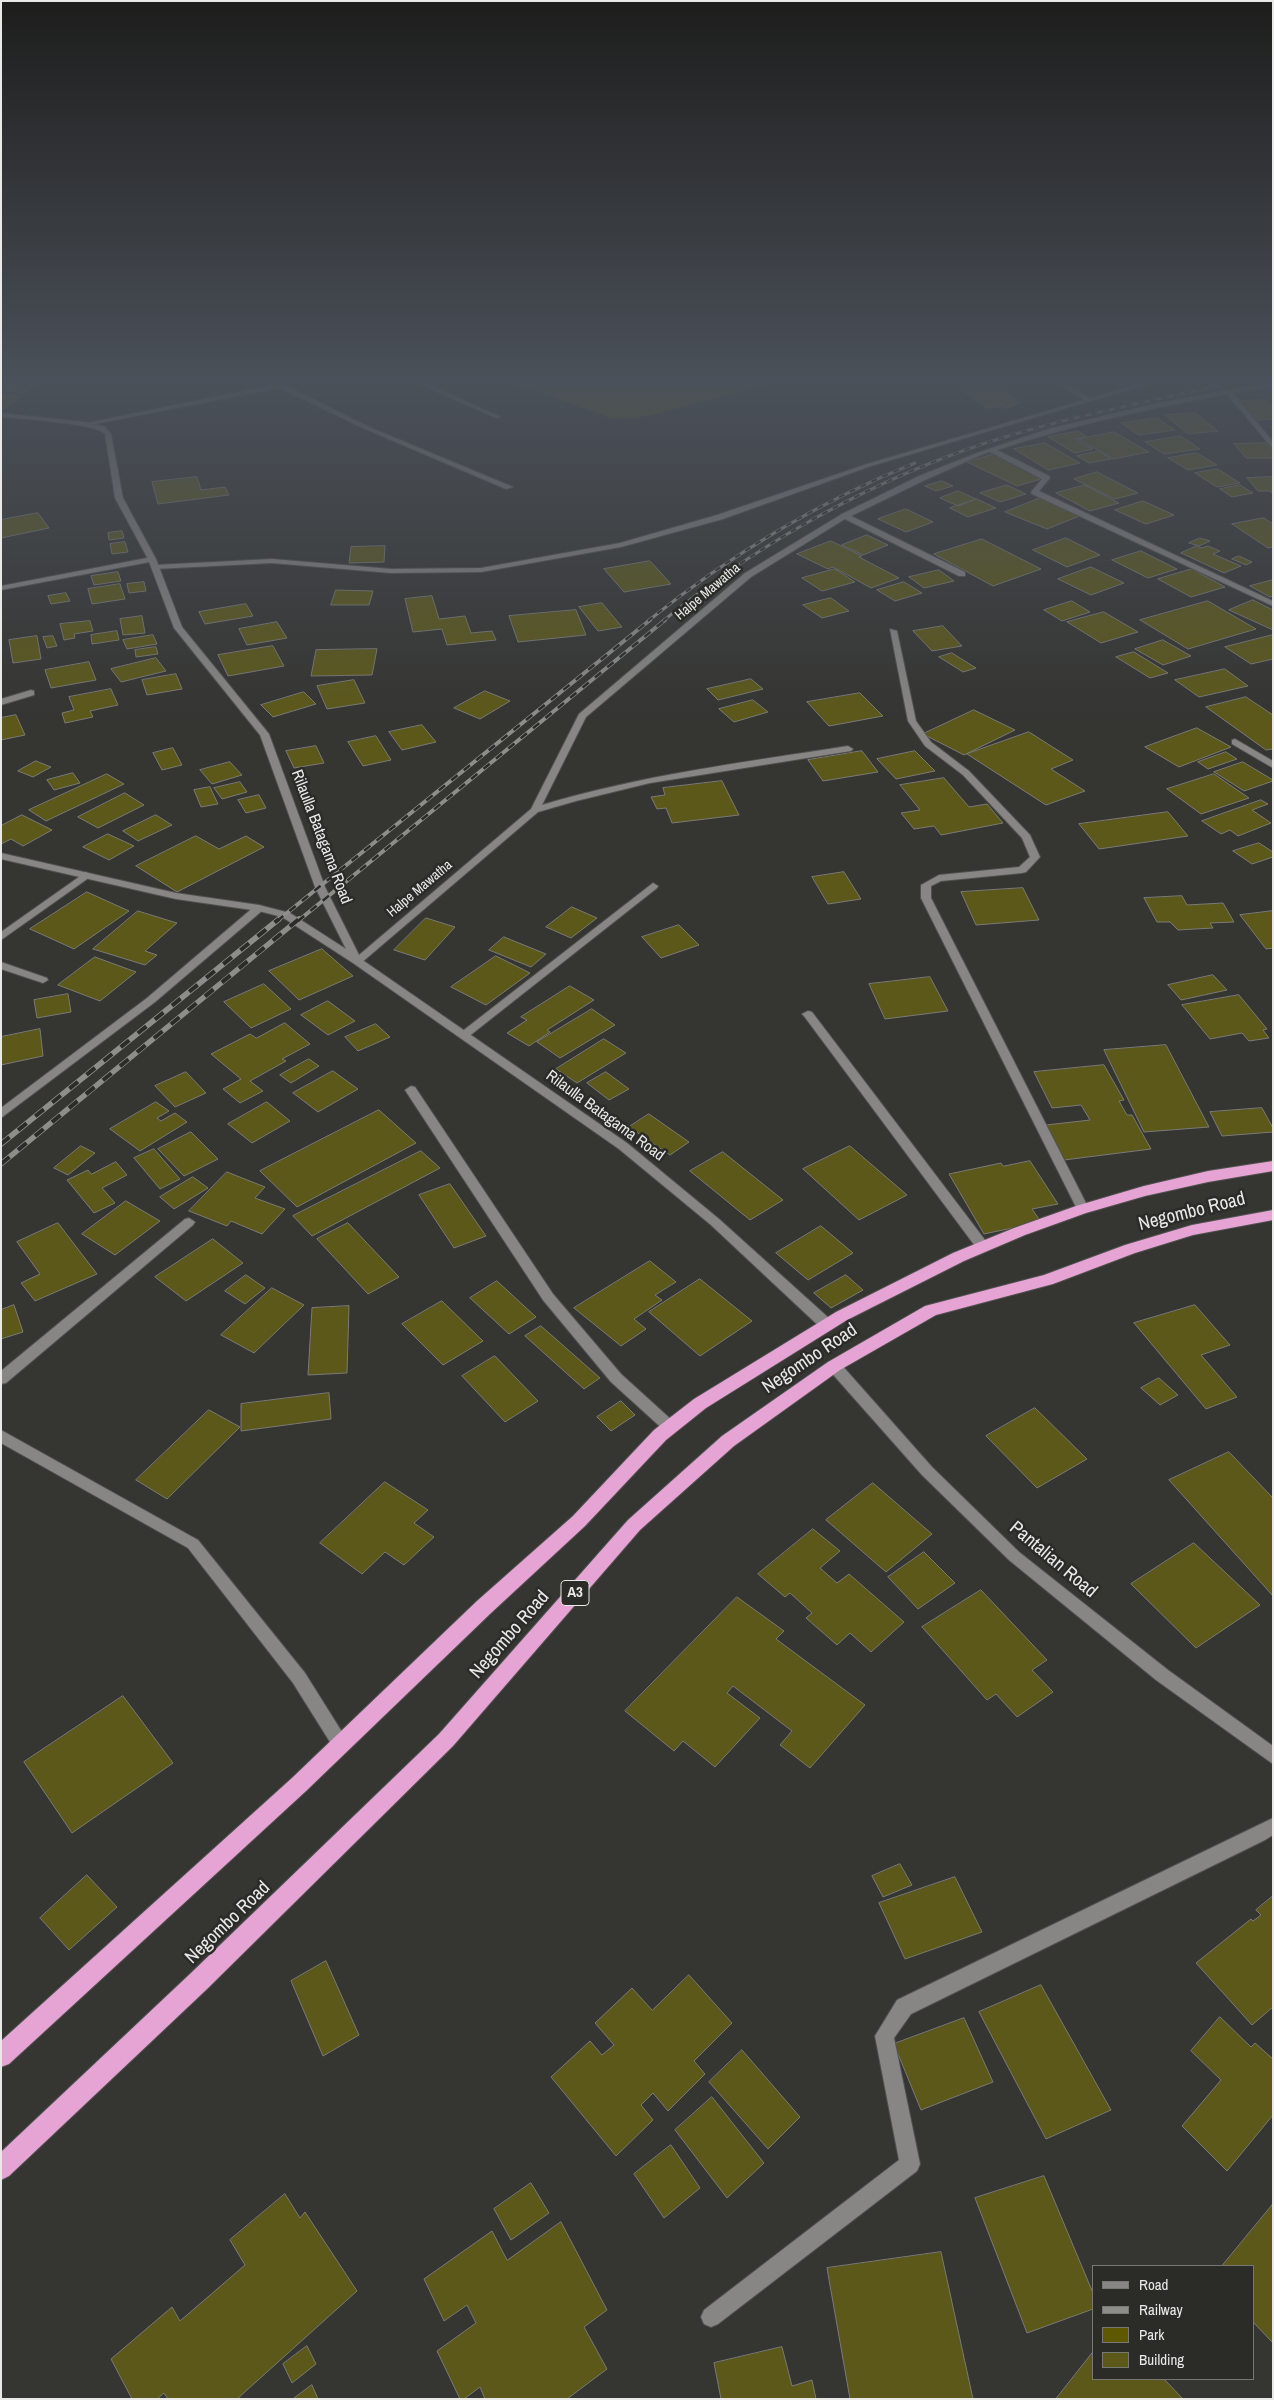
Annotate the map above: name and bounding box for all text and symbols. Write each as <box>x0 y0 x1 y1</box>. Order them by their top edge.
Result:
street label: Halpe Mawatha <box>672 560 744 624</box>
street label: Rilaulla Batagama Road <box>287 767 355 907</box>
street label: Halpe Mawatha <box>384 857 456 921</box>
street label: Rilaulla Batagama Road <box>542 1066 668 1166</box>
street label: Negombo Road <box>1136 1188 1248 1236</box>
street label: Negombo Road <box>758 1319 862 1399</box>
street label: Pantalian Road <box>1005 1517 1101 1603</box>
road number: A3 <box>561 1580 589 1606</box>
street label: Negombo Road <box>466 1586 554 1684</box>
street label: Negombo Road <box>181 1877 275 1969</box>
legend <box>1092 2265 1254 2380</box>
text: Road <box>1139 2274 1168 2295</box>
text: Railway <box>1139 2299 1183 2320</box>
text: Park <box>1139 2324 1164 2345</box>
text: Building <box>1139 2349 1184 2370</box>

